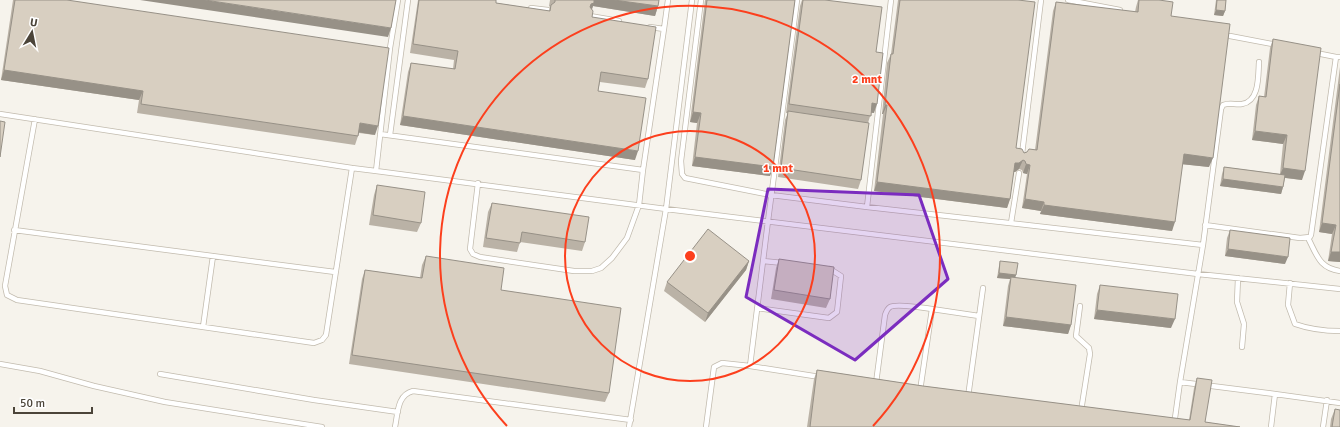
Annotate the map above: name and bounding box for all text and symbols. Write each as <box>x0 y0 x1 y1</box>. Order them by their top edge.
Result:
north arrow <box>12 12 52 52</box>
text: U <box>29 16 38 30</box>
text: 2 mnt <box>852 72 882 87</box>
text: 1 mnt <box>763 161 793 176</box>
centre of rings <box>683 249 697 263</box>
scale bar <box>14 389 92 415</box>
text: 50 m <box>20 396 45 411</box>

